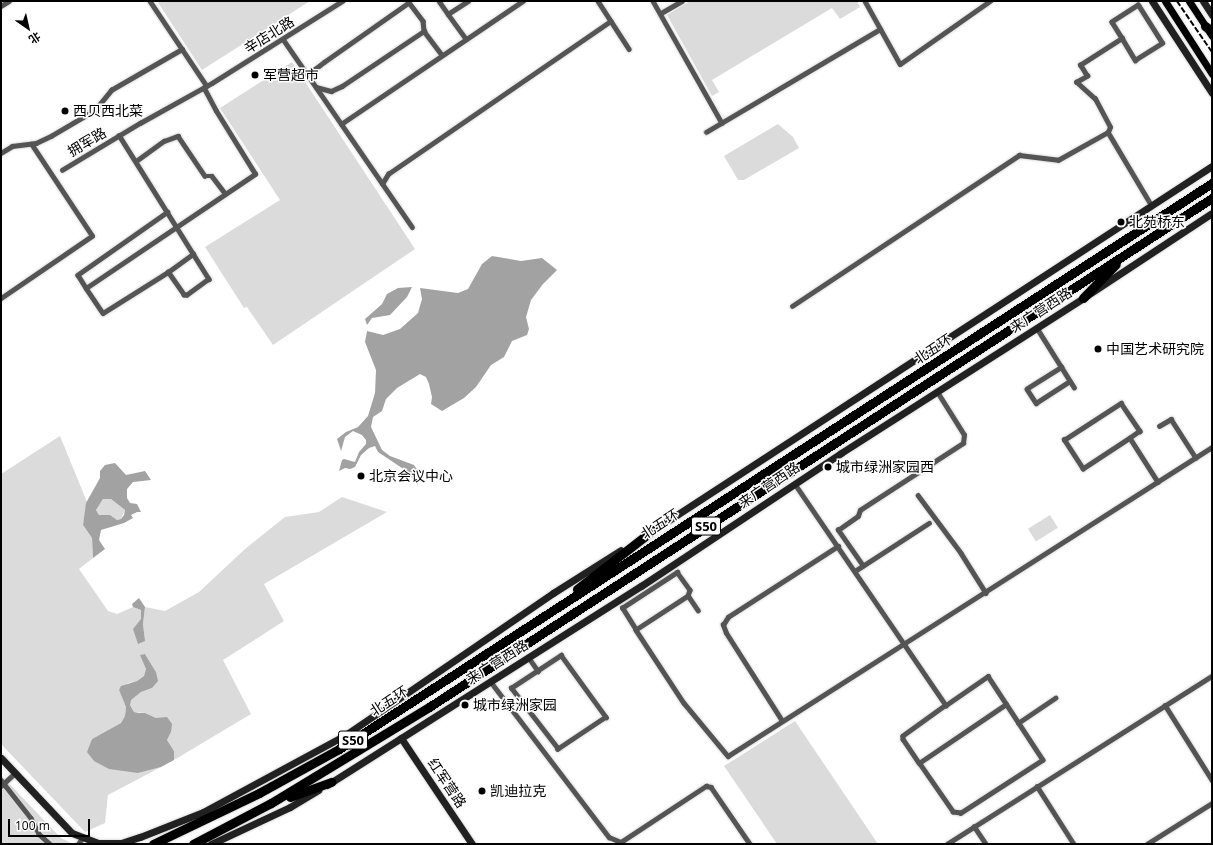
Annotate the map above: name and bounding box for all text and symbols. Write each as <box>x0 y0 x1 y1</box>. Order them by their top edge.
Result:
north arrow <box>8 8 48 48</box>
street label: 辛店北路 <box>241 13 297 57</box>
text: 北 <box>26 29 44 48</box>
place label: 军营超市 <box>263 67 319 83</box>
marker: 军营超市 <box>250 70 260 80</box>
place label: 西贝西北菜 <box>73 103 143 119</box>
marker: 西贝西北菜 <box>60 106 70 116</box>
street label: 拥军路 <box>65 124 109 160</box>
place label: 北苑桥东 <box>1129 214 1185 230</box>
marker: 北苑桥东 <box>1116 217 1126 227</box>
street label: 来广营西路 <box>1007 284 1075 336</box>
street label: 北五环 <box>911 331 955 367</box>
place label: 中国艺术研究院 <box>1106 341 1204 357</box>
marker: 中国艺术研究院 <box>1093 344 1103 354</box>
street label: 来广营西路 <box>735 458 803 512</box>
place label: 城市绿洲家园西 <box>836 459 934 475</box>
marker: 城市绿洲家园西 <box>823 462 833 472</box>
place label: 北京会议中心 <box>369 468 453 484</box>
marker: 北京会议中心 <box>356 471 366 481</box>
street label: 北五环 <box>638 506 682 542</box>
road number: S50 <box>690 515 722 537</box>
street label: 来广营西路 <box>463 636 531 688</box>
street label: 北五环 <box>367 683 411 719</box>
place label: 城市绿洲家园 <box>473 697 557 713</box>
marker: 城市绿洲家园 <box>460 700 470 710</box>
road number: S50 <box>337 729 369 751</box>
street label: 红军营路 <box>424 755 470 811</box>
place label: 凯迪拉克 <box>490 783 546 799</box>
marker: 凯迪拉克 <box>477 786 487 796</box>
scale bar <box>10 811 92 837</box>
text: 100 m <box>15 817 50 834</box>

